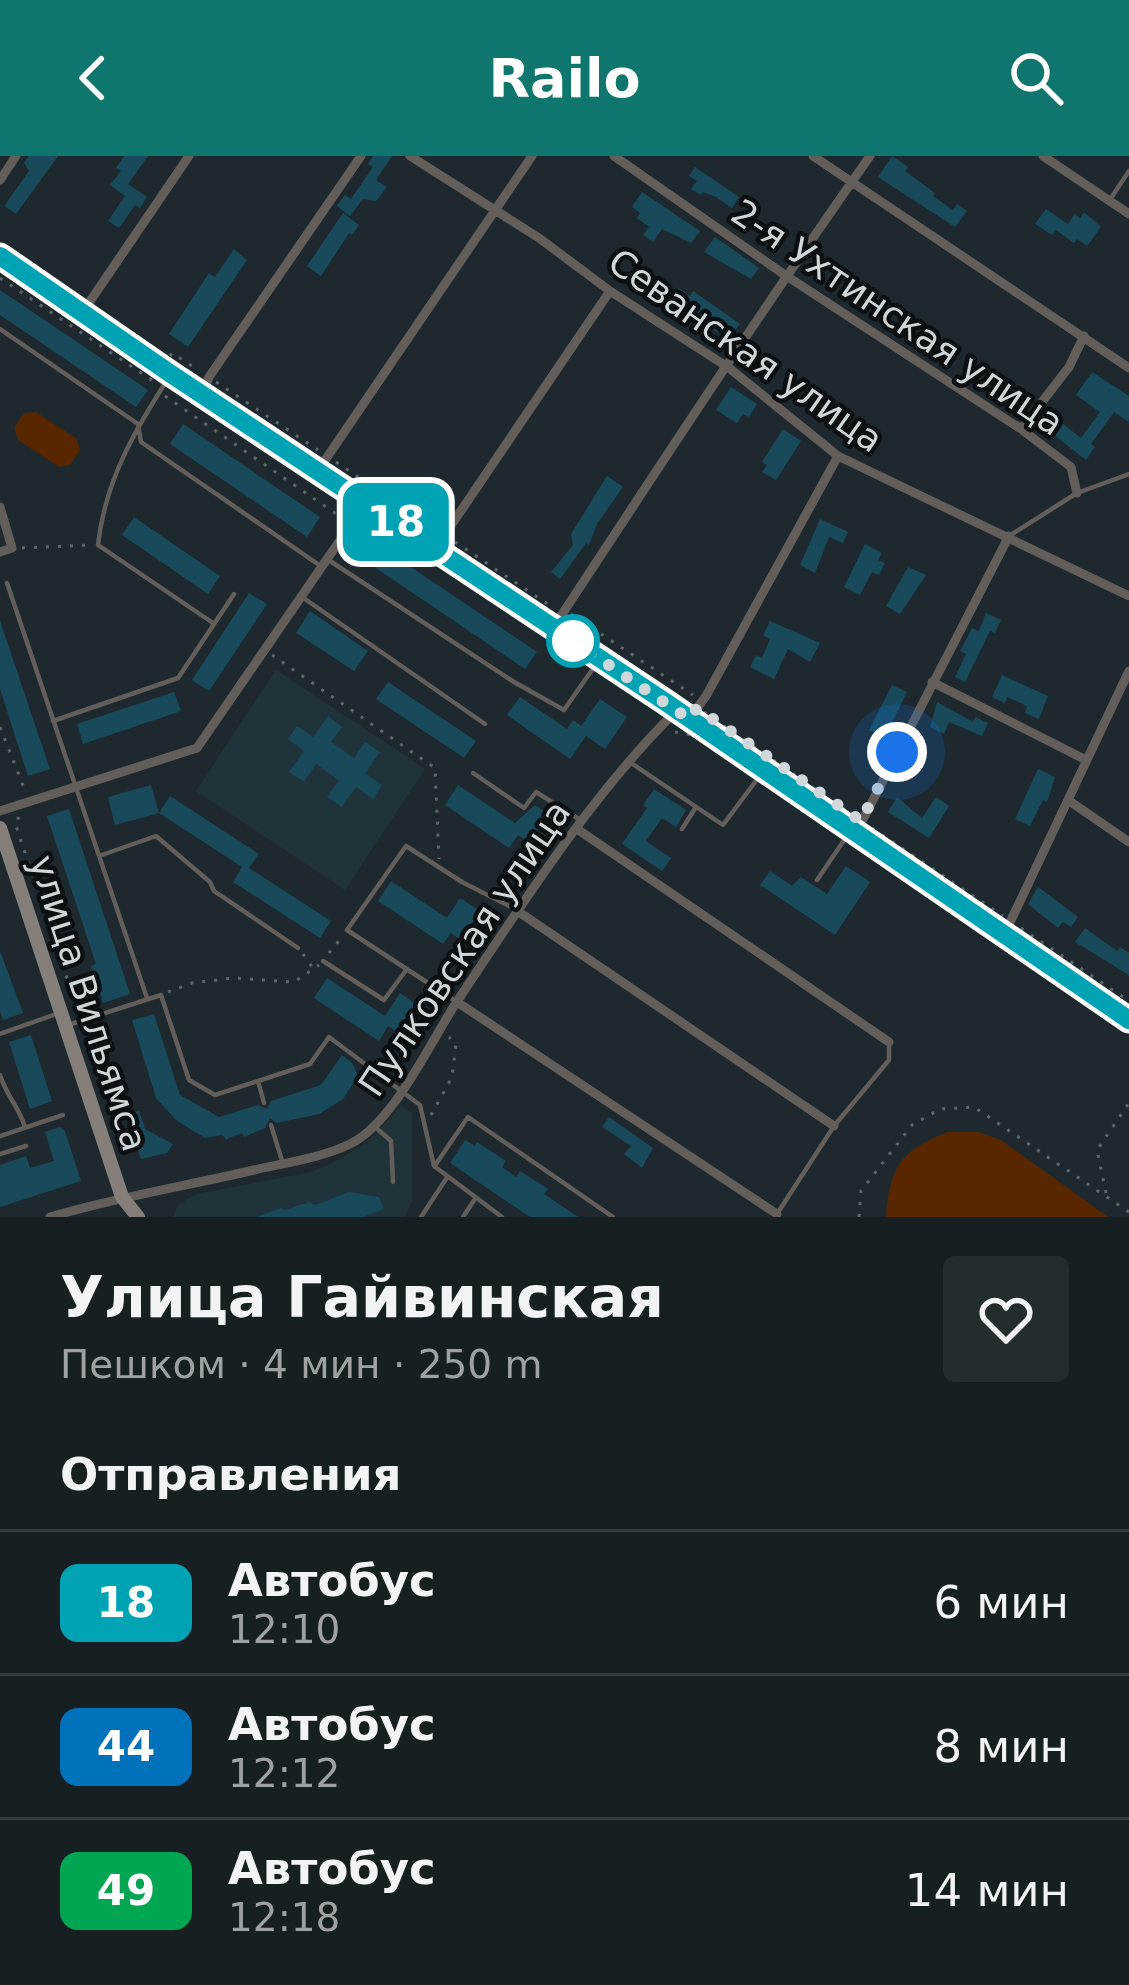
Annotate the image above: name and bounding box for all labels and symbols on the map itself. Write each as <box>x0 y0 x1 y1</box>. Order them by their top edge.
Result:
street label: 2-я Ухтинская улица <box>724 191 1071 444</box>
street label: Севанская улица <box>601 240 891 460</box>
line badge: 18 <box>342 483 450 561</box>
unlabelled marker <box>548 616 598 666</box>
your location <box>867 722 927 782</box>
street label: Пулковская улица <box>350 793 579 1104</box>
street label: улица Вильямса <box>21 850 156 1156</box>

